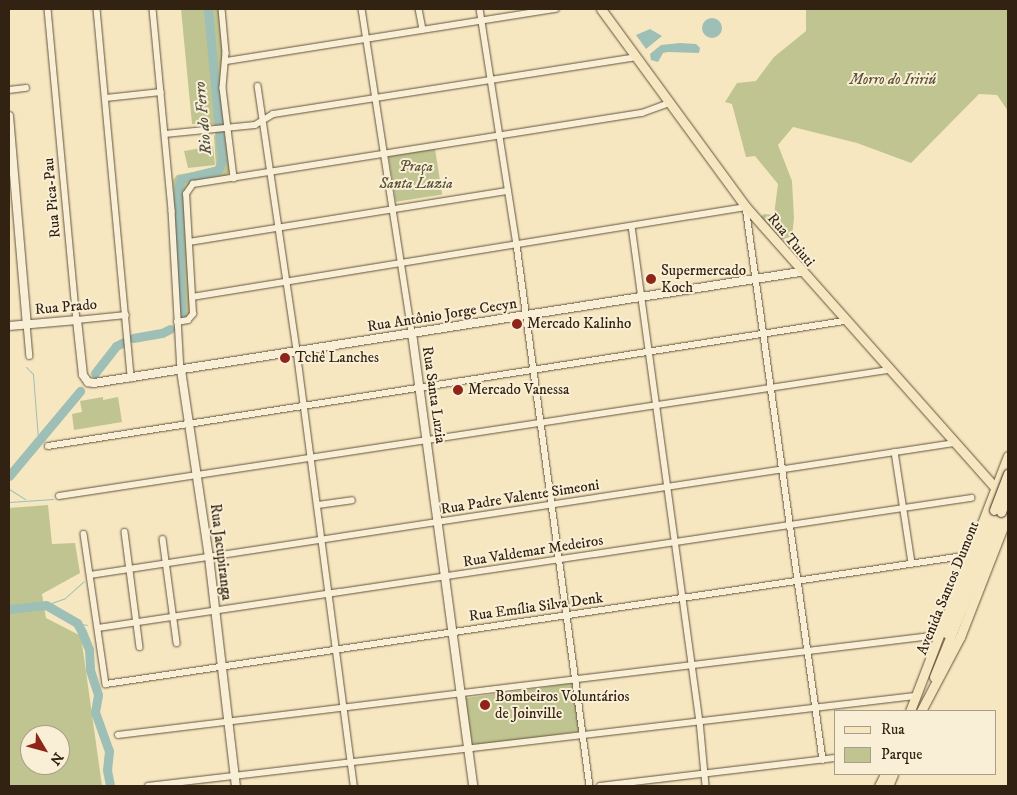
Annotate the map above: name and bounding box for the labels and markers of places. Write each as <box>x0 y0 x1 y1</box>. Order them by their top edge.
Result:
place label: Supermercado Koch <box>661 261 746 296</box>
marker: Supermercado Koch <box>645 273 657 285</box>
place label: Mercado Kalinho <box>527 315 631 333</box>
marker: Mercado Kalinho <box>511 318 523 330</box>
place label: Tchê Lanches <box>295 349 379 367</box>
marker: Tchê Lanches <box>279 352 291 364</box>
place label: Mercado Vanessa <box>468 381 569 399</box>
marker: Mercado Vanessa <box>452 384 464 396</box>
place label: Bombeiros Voluntários de Joinville <box>495 687 630 722</box>
marker: Bombeiros Voluntários de Joinville <box>479 699 491 711</box>

